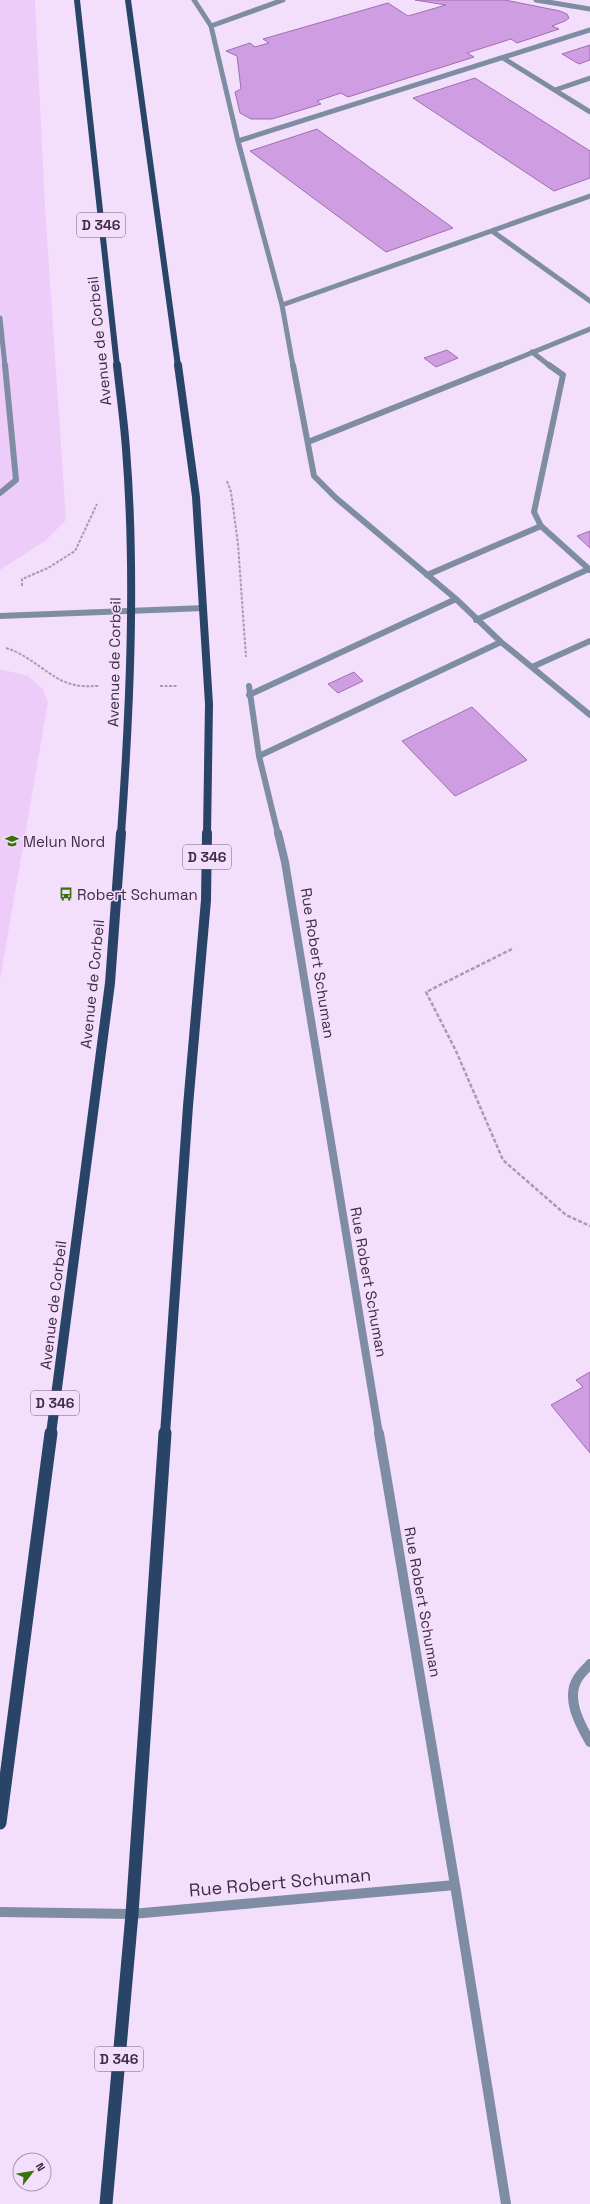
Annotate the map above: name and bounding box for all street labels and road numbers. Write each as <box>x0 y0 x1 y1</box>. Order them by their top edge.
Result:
road number: D 346 <box>77 213 125 237</box>
street label: Avenue de Corbeil <box>83 276 115 406</box>
street label: Avenue de Corbeil <box>103 597 125 727</box>
road number: D 346 <box>183 845 231 869</box>
street label: Rue Robert Schuman <box>297 886 339 1040</box>
street label: Avenue de Corbeil <box>76 919 108 1049</box>
street label: Rue Robert Schuman <box>346 1205 392 1359</box>
street label: Avenue de Corbeil <box>36 1239 70 1371</box>
road number: D 346 <box>31 1391 79 1415</box>
street label: Rue Robert Schuman <box>400 1525 446 1679</box>
street label: Rue Robert Schuman <box>188 1863 372 1901</box>
road number: D 346 <box>95 2047 143 2071</box>

